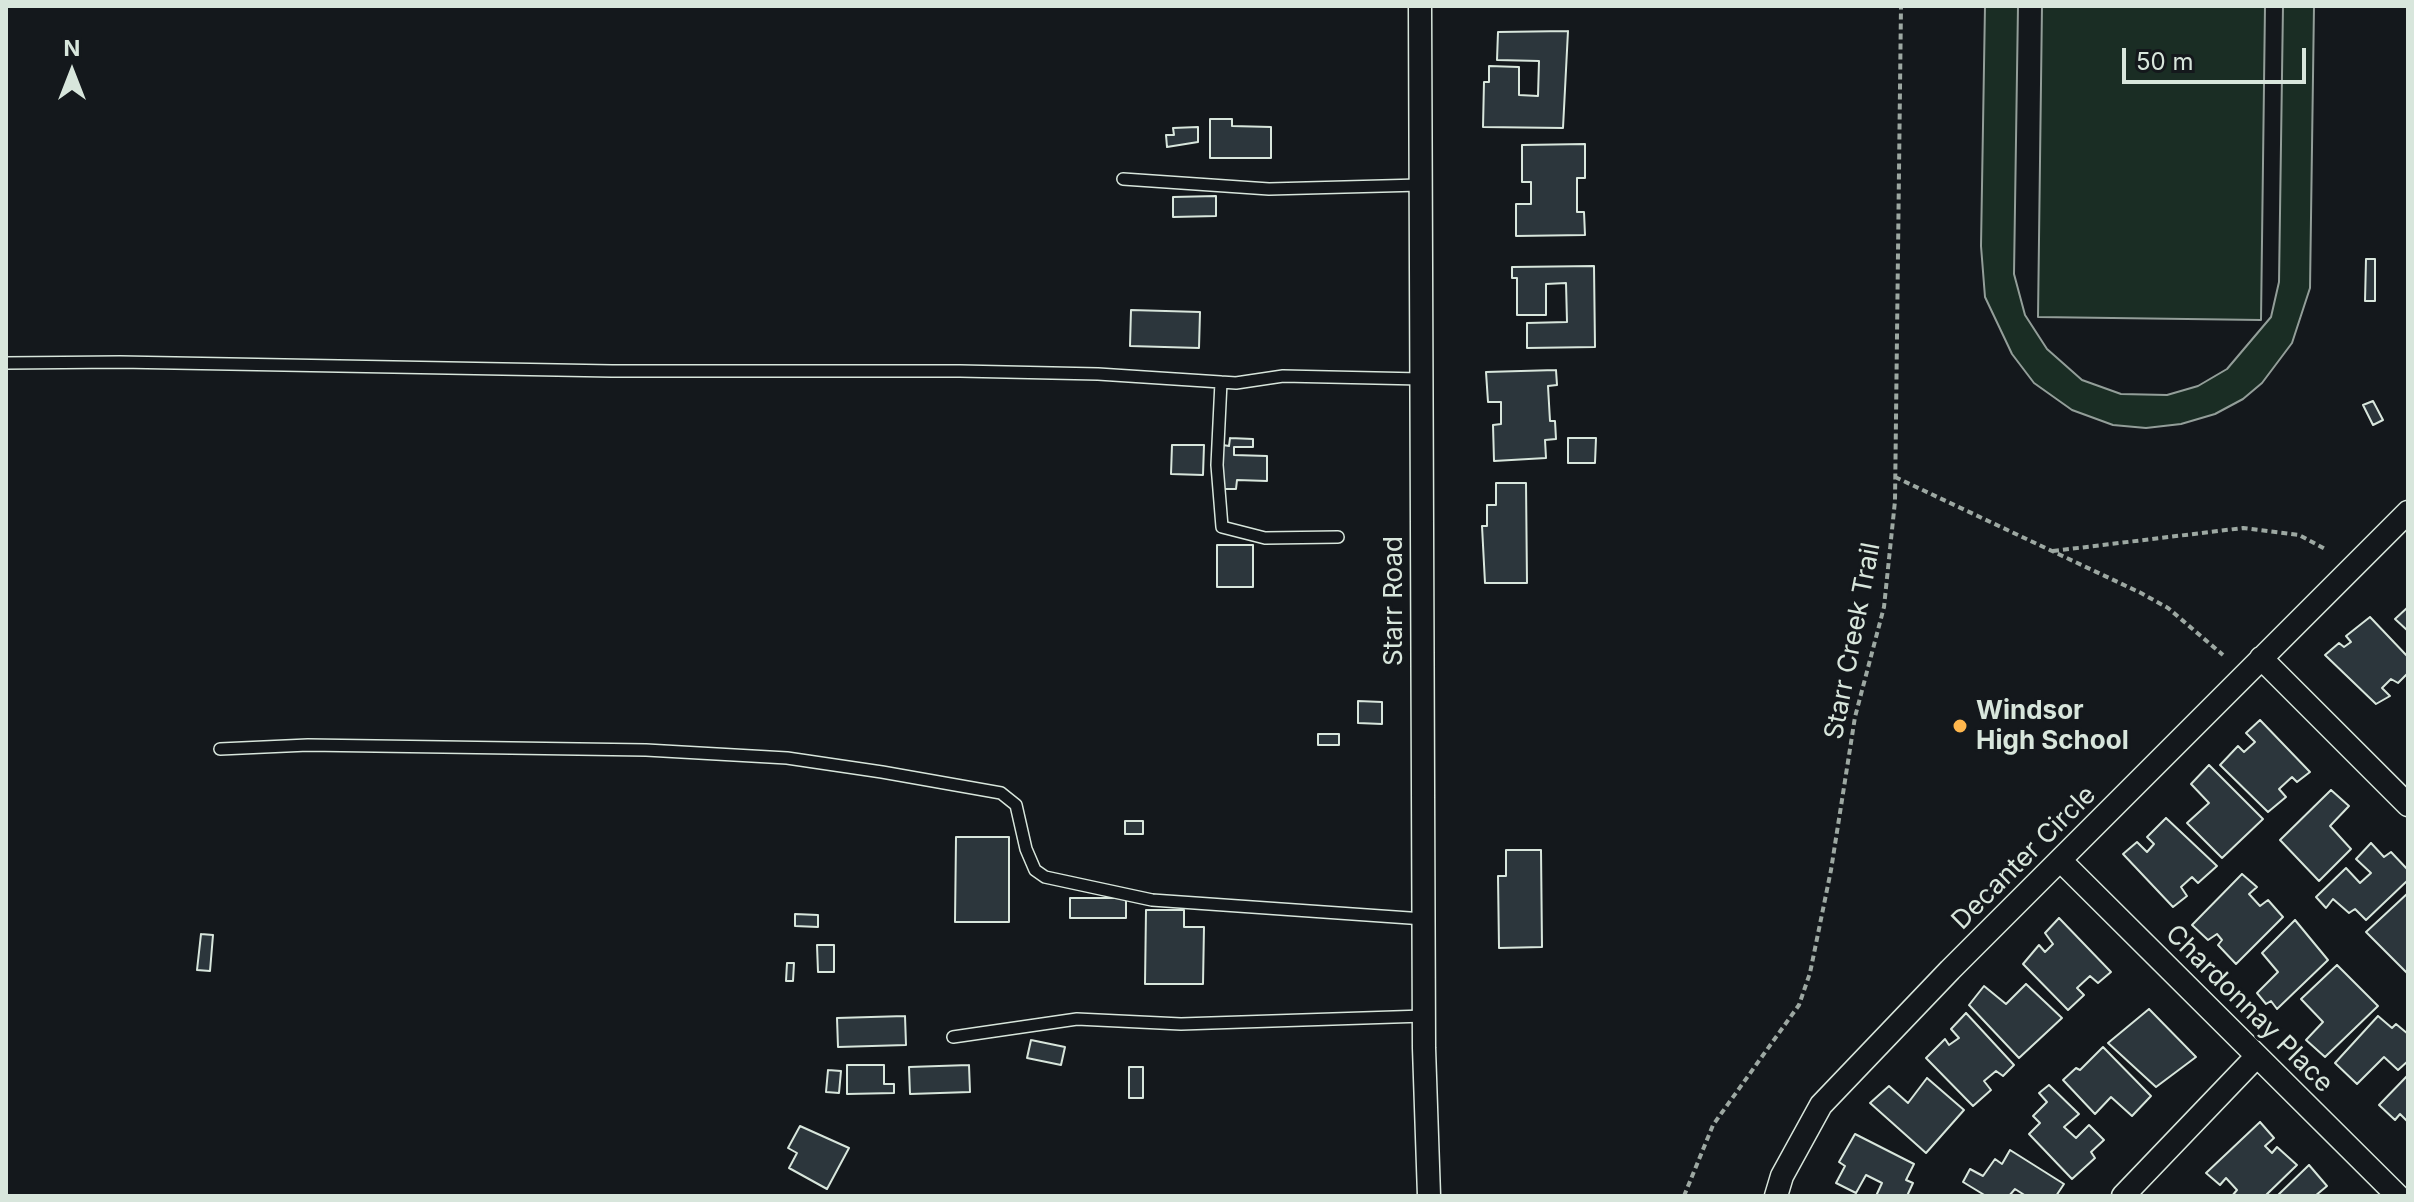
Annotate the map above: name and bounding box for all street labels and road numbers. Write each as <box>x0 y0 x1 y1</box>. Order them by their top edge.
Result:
street label: Starr Road <box>1378 536 1410 666</box>
street label: Starr Creek Trail <box>1819 540 1887 742</box>
street label: Decanter Circle <box>1946 780 2102 936</box>
street label: Chardonnay Place <box>2159 919 2339 1099</box>

